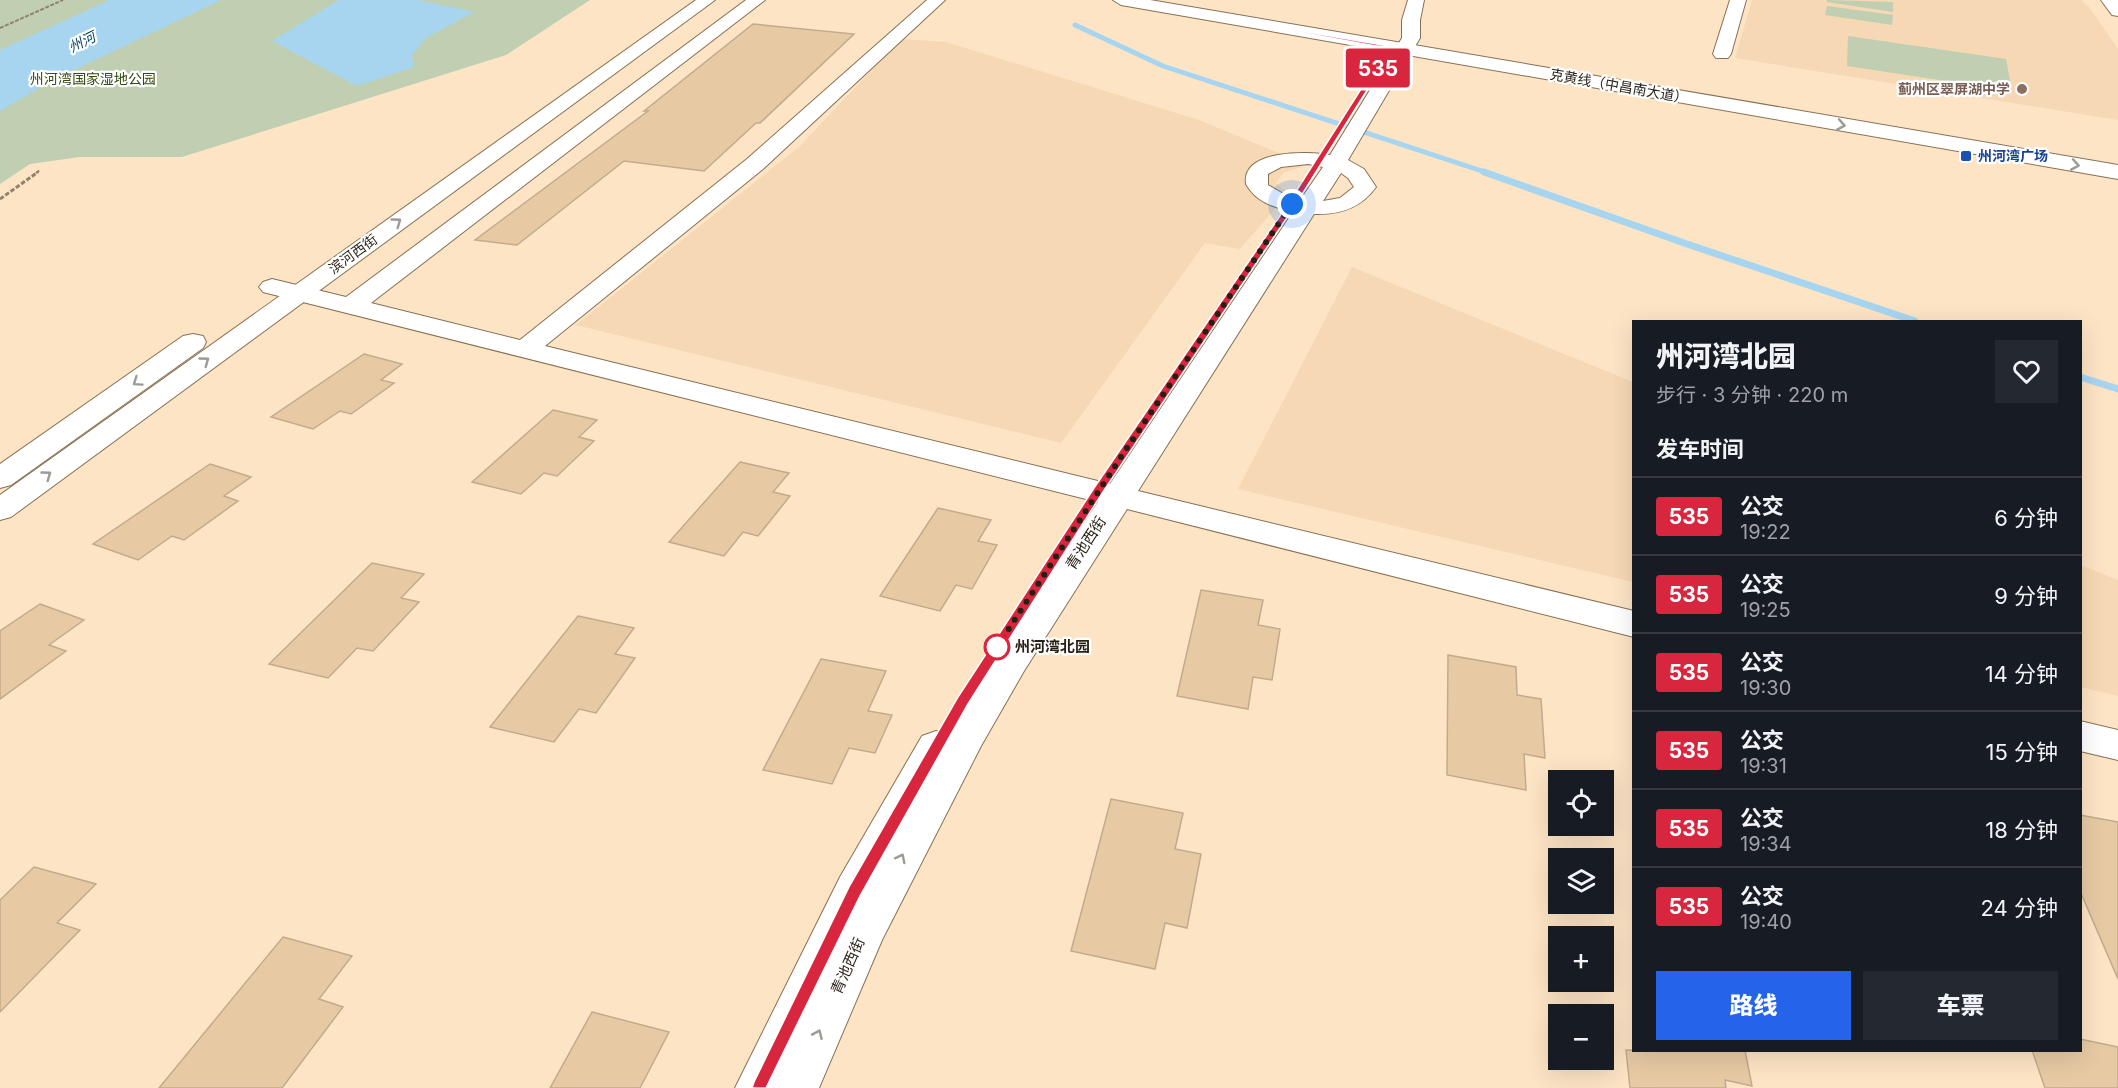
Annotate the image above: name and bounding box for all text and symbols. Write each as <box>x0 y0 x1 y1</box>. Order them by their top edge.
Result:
water label: 州河 <box>65 26 101 55</box>
line badge: 535 <box>1344 48 1412 88</box>
text: 535 <box>1358 56 1398 81</box>
street label: 克黄线（中昌南大道） <box>1549 65 1689 106</box>
park label: 州河湾国家湿地公园 <box>30 70 156 87</box>
place label: 蓟州区翠屏湖中学 <box>1898 80 2010 97</box>
marker: 蓟州区翠屏湖中学 <box>2015 82 2029 96</box>
one-way arrow <box>1837 118 1846 130</box>
place label: 州河湾广场 <box>1978 147 2048 164</box>
marker: 州河湾广场 <box>1959 149 1973 163</box>
one-way arrow <box>2070 158 2080 171</box>
your location <box>1277 189 1307 219</box>
one-way arrow <box>391 218 402 229</box>
street label: 滨河西街 <box>325 230 380 277</box>
text: 州河湾北园 <box>1656 339 1796 373</box>
button: heart <box>1995 340 2058 403</box>
one-way arrow <box>199 357 210 368</box>
one-way arrow <box>132 375 143 386</box>
text: 步行 · 3 分钟 · 220 m <box>1656 383 1848 407</box>
text: 发车时间 <box>1656 436 1744 462</box>
one-way arrow <box>41 471 52 482</box>
text: 公交 <box>1740 493 1784 519</box>
text: 535 <box>1669 504 1709 529</box>
text: 6 分钟 <box>1994 505 2058 531</box>
street label: 青池西街 <box>1061 512 1110 573</box>
text: 19:22 <box>1740 520 1791 544</box>
text: 公交 <box>1740 571 1784 597</box>
text: 535 <box>1669 582 1709 607</box>
text: 9 分钟 <box>1994 583 2058 609</box>
text: 19:25 <box>1740 598 1791 622</box>
marker: 州河湾北园 <box>984 634 1010 660</box>
place label: 州河湾北园 <box>1015 637 1090 656</box>
text: 公交 <box>1740 649 1784 675</box>
text: 535 <box>1669 660 1709 685</box>
text: 14 分钟 <box>1985 661 2058 687</box>
text: 19:30 <box>1740 676 1791 700</box>
text: 公交 <box>1740 727 1784 753</box>
text: 535 <box>1669 738 1709 763</box>
text: 15 分钟 <box>1985 739 2058 765</box>
text: 19:31 <box>1740 754 1787 778</box>
map controls <box>1548 770 1614 1070</box>
button: locate <box>1548 770 1614 836</box>
text: 公交 <box>1740 805 1784 831</box>
text: 535 <box>1669 816 1709 841</box>
text: 18 分钟 <box>1985 817 2058 843</box>
text: 19:34 <box>1740 832 1792 856</box>
button: layers <box>1548 848 1614 914</box>
one-way arrow <box>894 854 905 865</box>
text: 公交 <box>1740 883 1784 909</box>
text: 535 <box>1669 894 1709 919</box>
text: 24 分钟 <box>1981 895 2058 921</box>
text: 19:40 <box>1740 910 1792 934</box>
button: + <box>1548 926 1614 992</box>
street label: 青池西街 <box>827 935 868 997</box>
button: 路线 <box>1656 971 1851 1040</box>
button: 车票 <box>1863 971 2058 1040</box>
button: − <box>1548 1004 1614 1070</box>
one-way arrow <box>810 1030 822 1041</box>

